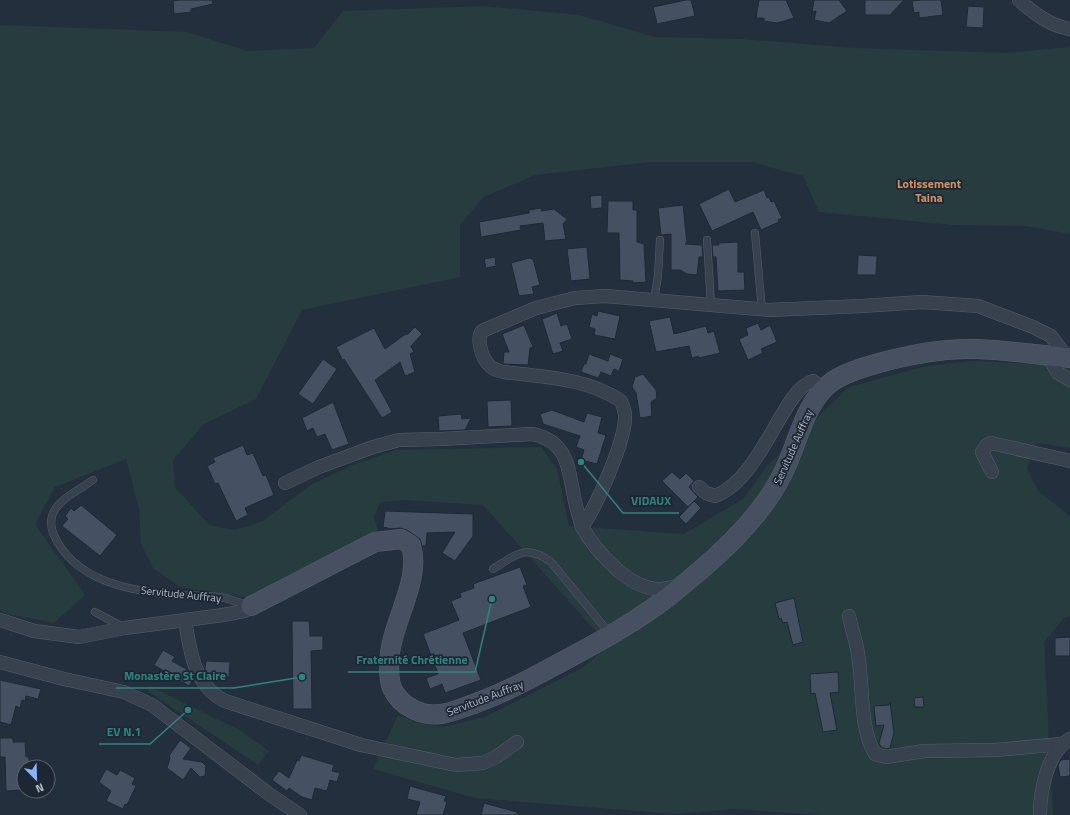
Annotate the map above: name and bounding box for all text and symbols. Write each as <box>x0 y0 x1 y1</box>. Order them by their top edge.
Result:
district label: Lotissement Taina <box>897 174 962 207</box>
street label: Servitude Auffray <box>769 406 817 487</box>
callout: VIDAUX <box>623 489 679 513</box>
text: VIDAUX <box>631 491 671 510</box>
street label: Servitude Auffray <box>140 582 223 606</box>
callout: Fraternité Chrétienne <box>348 648 475 672</box>
text: Fraternité Chrétienne <box>356 650 468 669</box>
callout: Monastère St Claire <box>116 664 234 688</box>
text: Monastère St Claire <box>124 666 226 685</box>
street label: Servitude Auffray <box>444 676 526 720</box>
callout: EV N.1 <box>99 720 150 744</box>
text: EV N.1 <box>107 722 141 741</box>
north arrow <box>16 759 56 799</box>
text: N <box>33 779 47 797</box>

